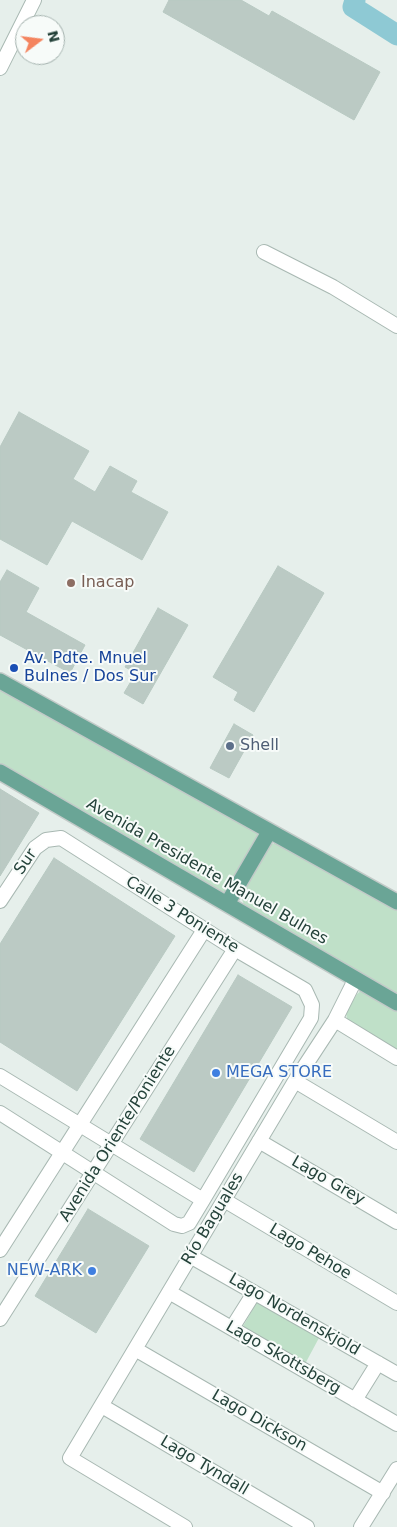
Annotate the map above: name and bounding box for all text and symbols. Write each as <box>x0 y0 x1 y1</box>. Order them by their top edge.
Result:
north arrow <box>15 15 65 65</box>
text: N <box>44 29 63 44</box>
place label: Inacap <box>81 573 134 593</box>
marker: Inacap <box>65 577 77 589</box>
place label: Av. Pdte. Mnuel Bulnes / Dos Sur <box>24 649 156 687</box>
marker: Av. Pdte. Mnuel Bulnes / Dos Sur <box>8 662 20 674</box>
place label: Shell <box>240 736 279 756</box>
marker: Shell <box>224 740 236 752</box>
street label: Avenida Presidente Manuel Bulnes <box>83 795 331 949</box>
street label: Sur <box>10 845 42 879</box>
street label: Calle 3 Poniente <box>122 873 242 957</box>
street label: Avenida Oriente/Poniente <box>56 1043 180 1225</box>
place label: MEGA STORE <box>226 1063 332 1083</box>
marker: MEGA STORE <box>210 1067 222 1079</box>
street label: Lago Grey <box>288 1152 368 1210</box>
street label: Río Baguales <box>178 1170 248 1268</box>
street label: Lago Pehoe <box>265 1220 355 1284</box>
place label: NEW-ARK <box>7 1261 82 1281</box>
marker: NEW-ARK <box>86 1265 98 1277</box>
street label: Lago Nordenskjold <box>225 1270 363 1360</box>
street label: Lago Skottsberg <box>222 1317 344 1399</box>
street label: Lago Dickson <box>208 1386 310 1456</box>
street label: Lago Tyndall <box>156 1432 252 1500</box>

